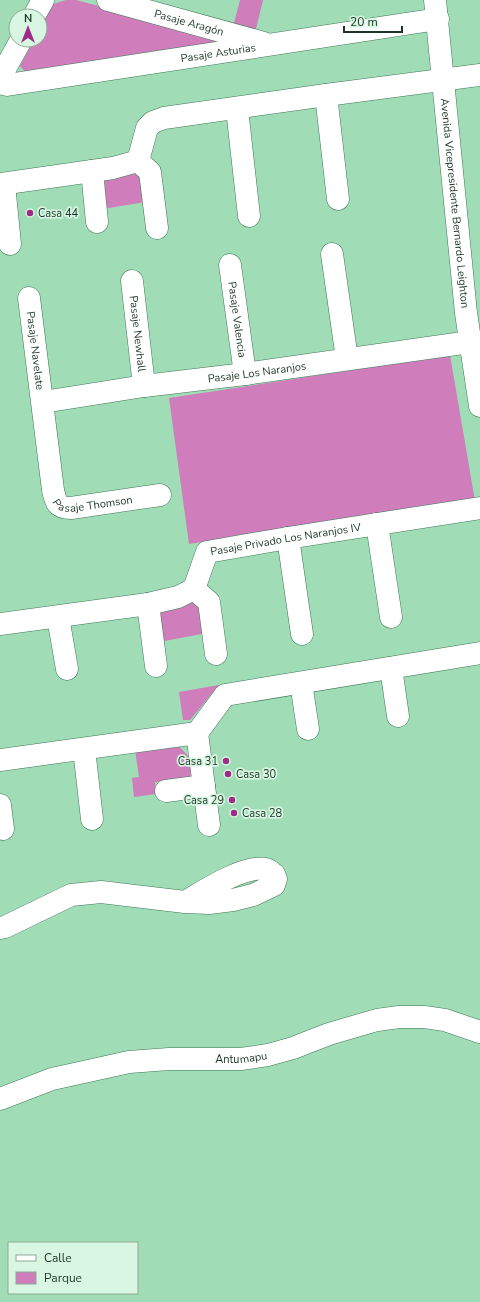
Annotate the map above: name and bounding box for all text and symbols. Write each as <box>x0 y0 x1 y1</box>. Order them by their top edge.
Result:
street label: Pasaje Aragón <box>152 6 225 40</box>
north arrow <box>8 8 48 48</box>
scale bar <box>344 8 402 34</box>
text: N <box>24 11 32 26</box>
text: 20 m <box>350 14 378 30</box>
street label: Pasaje Asturias <box>180 40 257 66</box>
street label: Avenida Vicepresidente Bernardo Leighton <box>437 97 472 309</box>
place label: Casa 44 <box>38 206 79 221</box>
marker: Casa 44 <box>25 208 35 218</box>
street label: Pasaje Valencia <box>224 281 250 359</box>
street label: Pasaje Newhall <box>126 295 149 373</box>
street label: Pasaje Navelate <box>23 310 47 391</box>
street label: Pasaje Los Naranjos <box>207 358 307 386</box>
street label: Pasaje Thomson <box>49 492 134 516</box>
street label: Pasaje Privado Los Naranjos IV <box>209 520 363 559</box>
place label: Casa 31 <box>178 754 218 769</box>
marker: Casa 31 <box>221 756 231 766</box>
place label: Casa 30 <box>236 767 277 782</box>
marker: Casa 30 <box>223 769 233 779</box>
place label: Casa 29 <box>184 793 224 808</box>
marker: Casa 29 <box>227 795 237 805</box>
place label: Casa 28 <box>242 806 283 821</box>
marker: Casa 28 <box>229 808 239 818</box>
street label: Antumapu <box>215 1048 268 1067</box>
legend <box>8 1242 138 1294</box>
text: Calle <box>44 1250 72 1266</box>
text: Parque <box>44 1270 82 1286</box>

